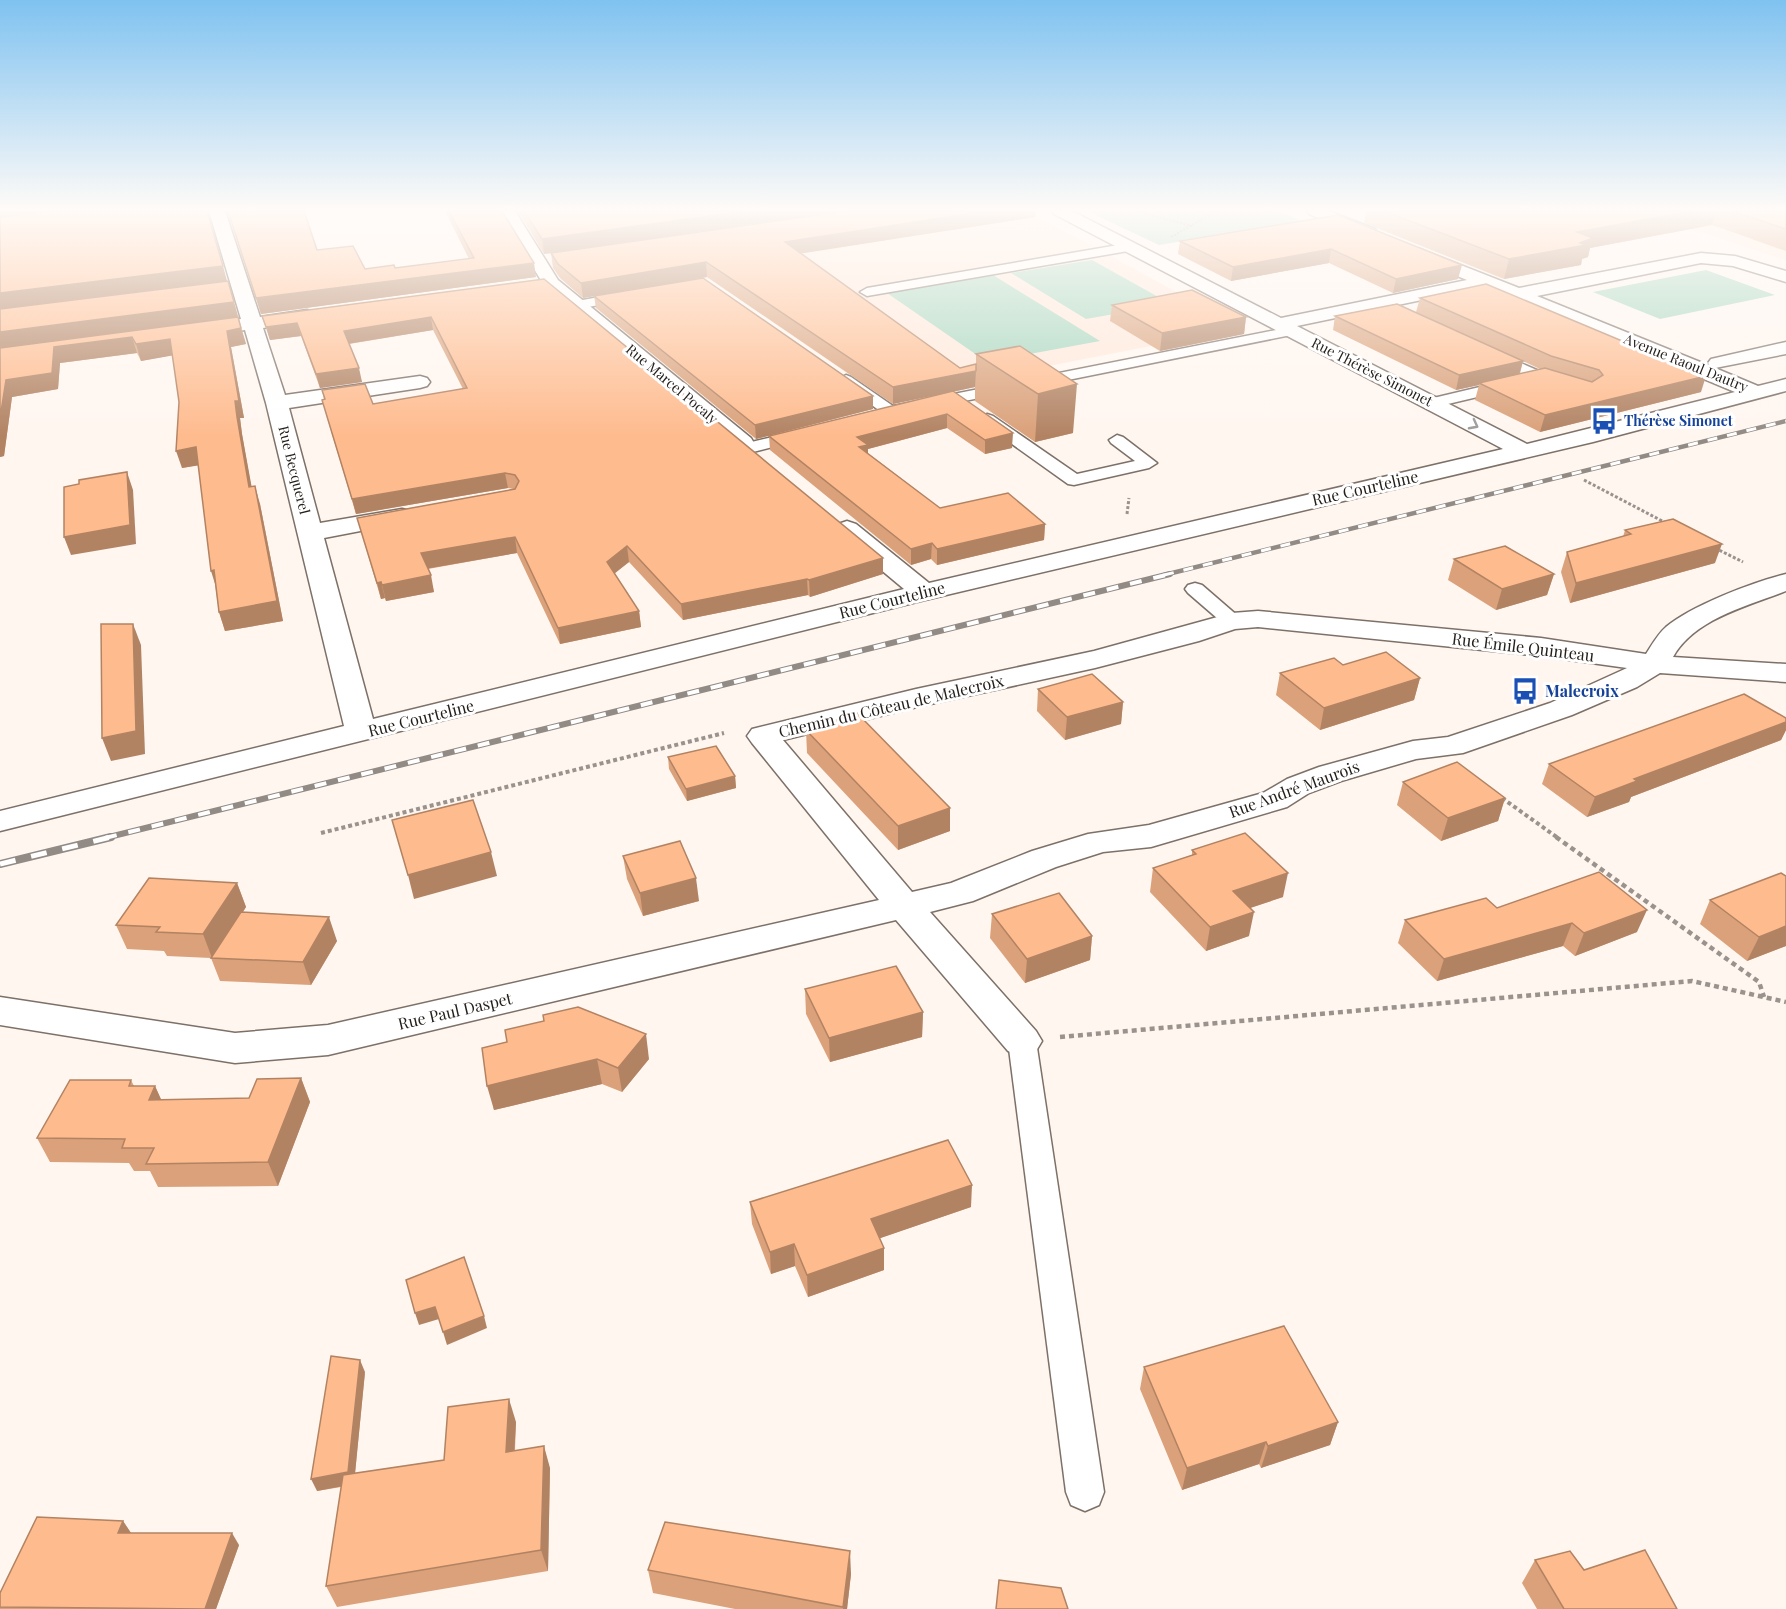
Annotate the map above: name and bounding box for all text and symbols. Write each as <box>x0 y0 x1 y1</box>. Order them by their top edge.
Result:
street label: Avenue Raoul Dautry <box>1620 329 1751 396</box>
street label: Rue Thérèse Simonet <box>1308 333 1437 411</box>
street label: Rue Marcel Pocaly <box>622 339 722 428</box>
bus stop icon: Thérèse Simonet <box>1589 406 1619 436</box>
place label: Thérèse Simonet <box>1624 411 1733 430</box>
one-way arrow <box>1467 418 1478 429</box>
street label: Rue Becquerel <box>274 424 315 516</box>
street label: Rue Courteline <box>1310 465 1420 510</box>
street label: Rue Courteline <box>837 576 947 623</box>
street label: Rue Émile Quinteau <box>1451 627 1595 666</box>
street label: Chemin du Côteau de Malecroix <box>776 669 1006 742</box>
bus stop icon: Malecroix <box>1510 676 1540 706</box>
place label: Malecroix <box>1545 680 1619 701</box>
street label: Rue Courteline <box>366 694 476 741</box>
street label: Rue André Maurois <box>1226 755 1362 822</box>
street label: Rue Paul Daspet <box>396 987 514 1034</box>

